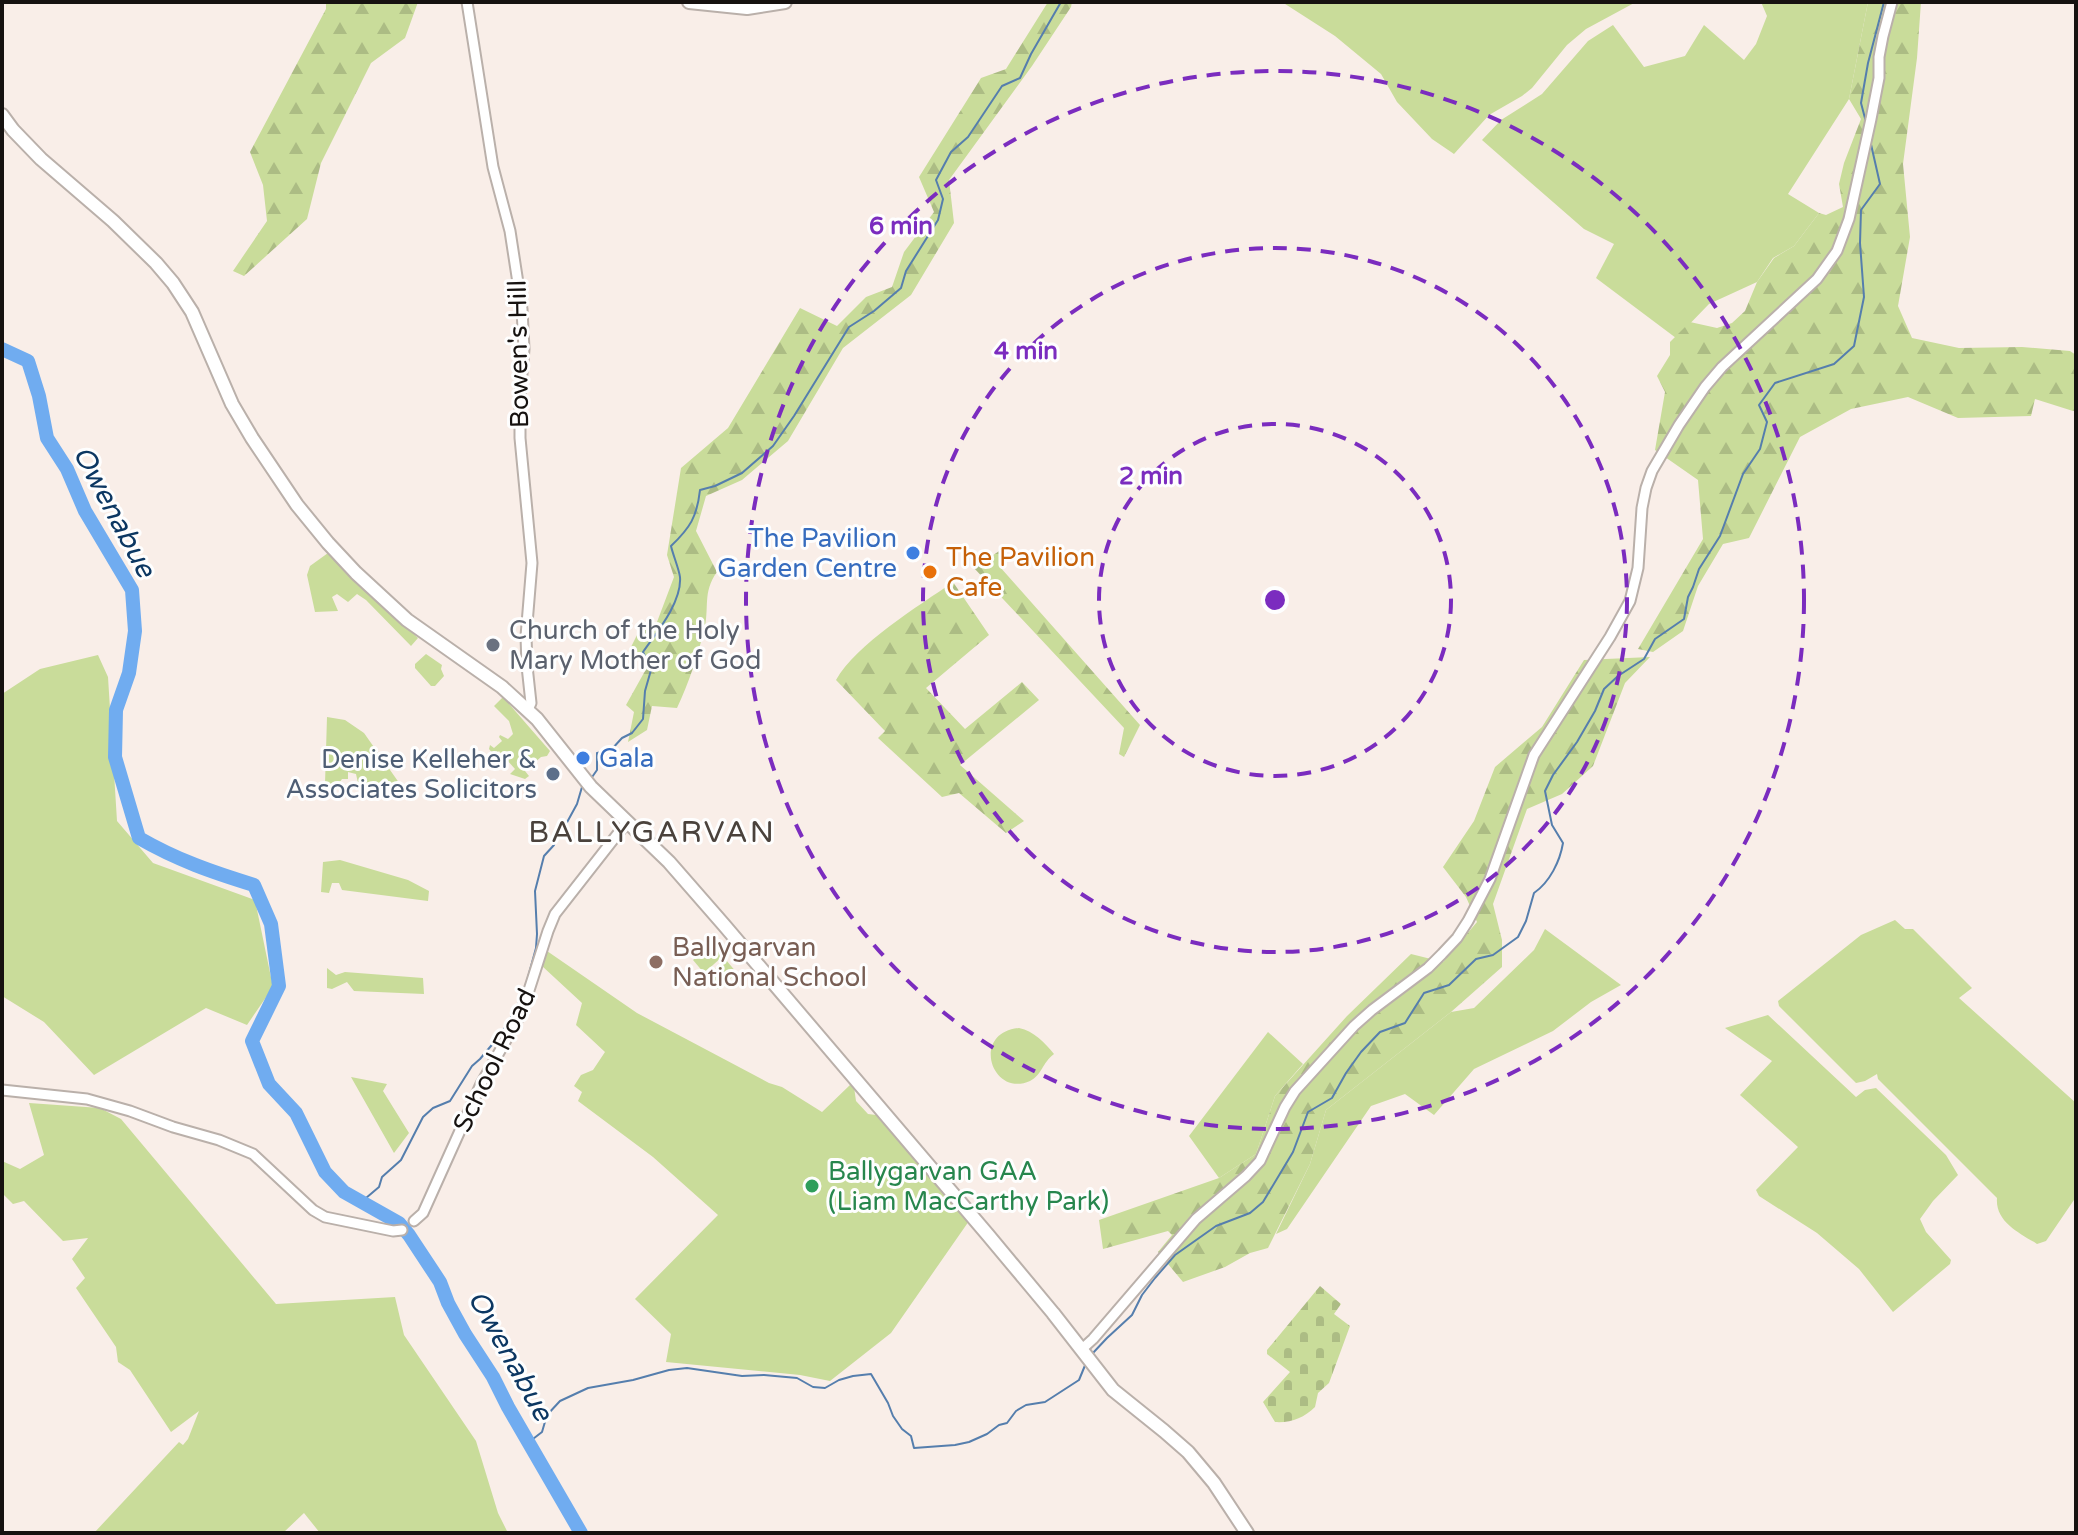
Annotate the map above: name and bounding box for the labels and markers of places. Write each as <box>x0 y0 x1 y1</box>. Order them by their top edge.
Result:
place label: The Pavilion Garden Centre <box>717 523 897 584</box>
place label: The Pavilion Cafe <box>946 542 1095 603</box>
marker: The Pavilion Garden Centre <box>904 544 922 562</box>
marker: The Pavilion Cafe <box>921 563 939 581</box>
centre of rings <box>1261 586 1289 614</box>
place label: Church of the Holy Mary Mother of God <box>509 615 761 676</box>
marker: Church of the Holy Mary Mother of God <box>484 636 502 654</box>
place label: Gala <box>599 743 654 774</box>
place label: Denise Kelleher & Associates Solicitors <box>285 744 537 805</box>
marker: Gala <box>574 749 592 767</box>
marker: Denise Kelleher & Associates Solicitors <box>544 765 562 783</box>
place label: Ballygarvan National School <box>672 932 867 993</box>
marker: Ballygarvan National School <box>647 953 665 971</box>
place label: Ballygarvan GAA (Liam MacCarthy Park) <box>828 1156 1109 1217</box>
marker: Ballygarvan GAA (Liam MacCarthy Park) <box>803 1177 821 1195</box>

